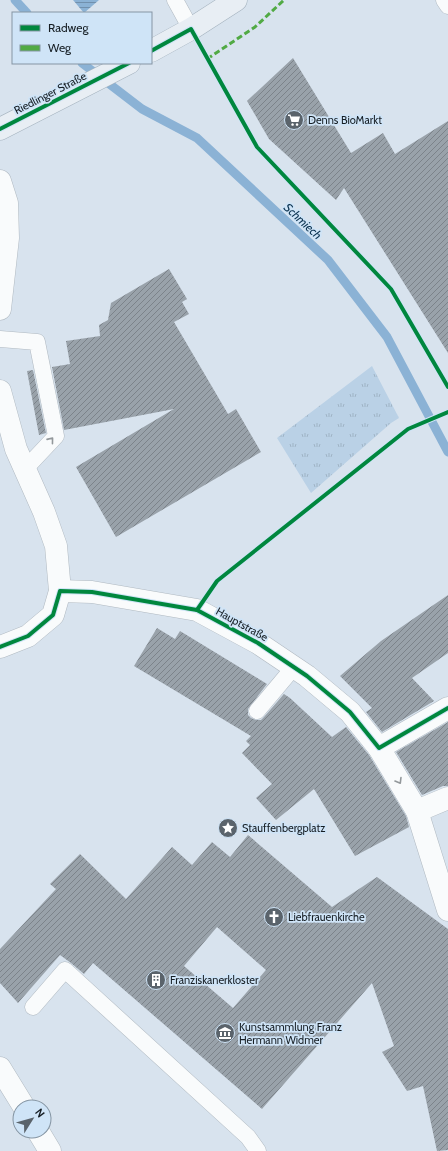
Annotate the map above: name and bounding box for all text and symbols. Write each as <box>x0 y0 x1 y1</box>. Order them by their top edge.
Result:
legend <box>12 12 152 64</box>
text: Radweg <box>48 20 89 35</box>
text: Weg <box>48 40 72 55</box>
street label: Riedlinger Straße <box>11 69 89 117</box>
supermarket icon: Denns BioMarkt <box>283 109 305 131</box>
place label: Denns BioMarkt <box>308 113 382 127</box>
water label: Schmiech <box>281 200 325 242</box>
one-way arrow <box>46 437 53 444</box>
street label: Hauptstraße <box>214 604 271 644</box>
one-way arrow <box>394 777 402 784</box>
place icon: Stauffenbergplatz <box>217 817 239 839</box>
place label: Stauffenbergplatz <box>242 821 325 835</box>
church icon: Liebfrauenkirche <box>263 906 285 928</box>
place label: Liebfrauenkirche <box>288 910 365 924</box>
building icon: Franziskanerkloster <box>145 969 167 991</box>
place label: Franziskanerkloster <box>170 973 259 987</box>
place label: Kunstsammlung Franz Hermann Widmer <box>239 1020 342 1047</box>
museum icon: Kunstsammlung Franz Hermann Widmer <box>214 1022 236 1044</box>
north arrow <box>12 1099 52 1139</box>
text: N <box>32 1106 48 1120</box>

